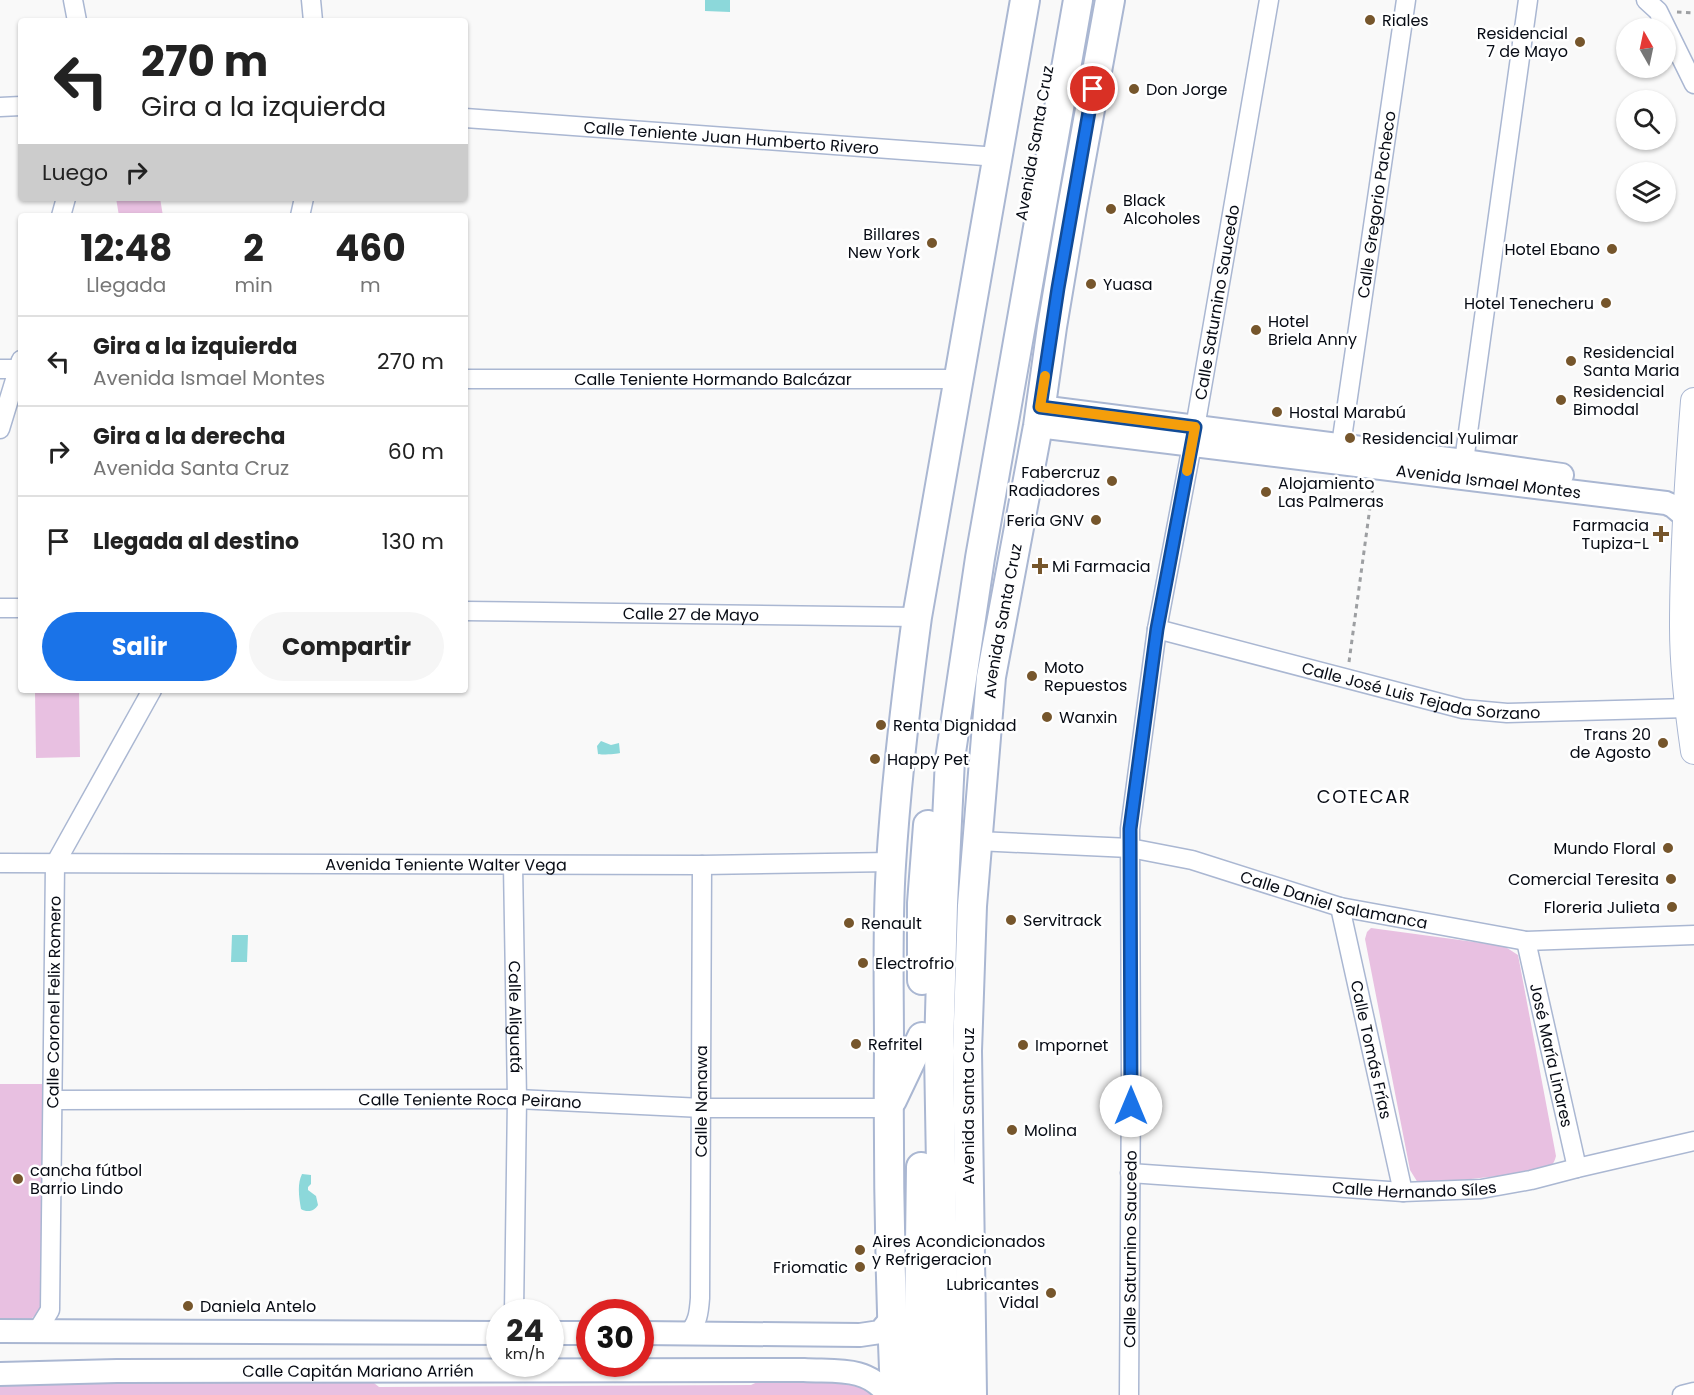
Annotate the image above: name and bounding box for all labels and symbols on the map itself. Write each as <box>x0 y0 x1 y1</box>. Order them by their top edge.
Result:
place label: Riales <box>1382 9 1429 32</box>
marker: Riales <box>1363 13 1377 27</box>
north arrow <box>1616 18 1676 78</box>
place label: Residencial 7 de Mayo <box>1477 22 1568 63</box>
marker: Residencial 7 de Mayo <box>1573 35 1587 49</box>
pin <box>1067 63 1118 114</box>
street label: Avenida Santa Cruz <box>1010 64 1059 222</box>
place label: Don Jorge <box>1146 78 1228 101</box>
marker: Don Jorge <box>1127 82 1141 96</box>
street label: Calle Gregorio Pacheco <box>1352 109 1402 300</box>
street label: Calle Teniente Juan Humberto Rivero <box>583 116 880 160</box>
place label: Black Alcoholes <box>1123 189 1200 230</box>
marker: Black Alcoholes <box>1104 202 1118 216</box>
street label: Calle Saturnino Saucedo <box>1189 203 1245 402</box>
place label: Billares New York <box>848 223 921 264</box>
marker: Billares New York <box>925 236 939 250</box>
place label: Hotel Ebano <box>1504 238 1600 261</box>
marker: Hotel Ebano <box>1605 242 1619 256</box>
place label: Yuasa <box>1103 273 1153 296</box>
marker: Yuasa <box>1084 277 1098 291</box>
place label: Hotel Tenecheru <box>1464 292 1594 315</box>
marker: Hotel Tenecheru <box>1599 296 1613 310</box>
place label: Hotel Briela Anny <box>1268 310 1357 351</box>
marker: Hotel Briela Anny <box>1249 323 1263 337</box>
place label: Residencial Santa Maria <box>1583 341 1680 382</box>
marker: Residencial Santa Maria <box>1564 354 1578 368</box>
street label: Calle Teniente Hormando Balcázar <box>574 368 852 391</box>
place label: Residencial Bimodal <box>1573 380 1664 421</box>
marker: Residencial Bimodal <box>1554 393 1568 407</box>
place label: Hostal Marabú <box>1289 401 1406 424</box>
marker: Hostal Marabú <box>1270 405 1284 419</box>
place label: Residencial Yulimar <box>1362 427 1518 450</box>
marker: Residencial Yulimar <box>1343 431 1357 445</box>
street label: Avenida Ismael Montes <box>1395 459 1582 504</box>
place label: Fabercruz Radiadores <box>1009 461 1100 502</box>
place label: Alojamiento Las Palmeras <box>1278 472 1384 513</box>
marker: Fabercruz Radiadores <box>1105 474 1119 488</box>
marker: Alojamiento Las Palmeras <box>1259 485 1273 499</box>
place label: Feria GNV <box>1007 509 1084 532</box>
marker: Feria GNV <box>1089 513 1103 527</box>
place label: Farmacia Tupiza-L <box>1572 514 1649 555</box>
marker: Farmacia Tupiza-L <box>1654 527 1668 541</box>
street label: Avenida Santa Cruz <box>978 542 1028 699</box>
place label: Mi Farmacia <box>1052 555 1151 578</box>
marker: Mi Farmacia <box>1033 559 1047 573</box>
street label: Calle 27 de Mayo <box>623 602 759 627</box>
place label: Moto Repuestos <box>1044 656 1127 697</box>
street label: Calle José Luis Tejada Sorzano <box>1299 656 1541 725</box>
marker: Moto Repuestos <box>1025 669 1039 683</box>
place label: Wanxin <box>1059 706 1118 729</box>
marker: Wanxin <box>1040 710 1054 724</box>
place label: Renta Dignidad <box>893 714 1017 737</box>
marker: Renta Dignidad <box>874 718 888 732</box>
place label: Trans 20 de Agosto <box>1570 723 1651 764</box>
marker: Trans 20 de Agosto <box>1656 736 1670 750</box>
place label: Happy Pet <box>887 748 969 771</box>
marker: Happy Pet <box>868 752 882 766</box>
district label: COTECAR <box>1317 784 1411 809</box>
place label: Mundo Floral <box>1553 837 1656 860</box>
marker: Mundo Floral <box>1661 841 1675 855</box>
street label: Avenida Teniente Walter Vega <box>325 853 567 877</box>
street label: Calle Daniel Salamanca <box>1237 865 1429 935</box>
place label: Comercial Teresita <box>1508 868 1659 891</box>
marker: Comercial Teresita <box>1664 872 1678 886</box>
street label: Calle Coronel Felix Romero <box>41 895 67 1109</box>
place label: Floreria Julieta <box>1544 896 1660 919</box>
marker: Floreria Julieta <box>1665 900 1679 914</box>
place label: Servitrack <box>1023 909 1103 932</box>
place label: Renault <box>861 912 922 935</box>
marker: Servitrack <box>1004 913 1018 927</box>
marker: Renault <box>842 916 856 930</box>
place label: Electrofrio <box>875 952 954 975</box>
marker: Electrofrio <box>856 956 870 970</box>
street label: Calle Aliguatá <box>503 961 528 1073</box>
street label: Calle Tomás Frías <box>1345 978 1398 1121</box>
street label: José María Linares <box>1524 981 1579 1130</box>
street label: Avenida Santa Cruz <box>957 1028 980 1184</box>
place label: Refritel <box>868 1033 923 1056</box>
place label: Impornet <box>1035 1034 1109 1057</box>
marker: Refritel <box>849 1037 863 1051</box>
marker: Impornet <box>1016 1038 1030 1052</box>
street label: Calle Nanawa <box>690 1045 713 1158</box>
position arrow <box>1099 1074 1163 1138</box>
street label: Calle Teniente Roca Peirano <box>358 1088 582 1114</box>
place label: Molina <box>1024 1119 1077 1142</box>
marker: Molina <box>1005 1123 1019 1137</box>
street label: Calle Saturnino Saucedo <box>1118 1150 1143 1348</box>
place label: cancha fútbol Barrio Lindo <box>30 1159 142 1200</box>
marker: cancha fútbol Barrio Lindo <box>11 1172 25 1186</box>
street label: Calle Hernando Síles <box>1331 1175 1498 1204</box>
place label: Aires Acondicionados y Refrigeracion <box>872 1230 1045 1271</box>
marker: Aires Acondicionados y Refrigeracion <box>853 1243 867 1257</box>
place label: Friomatic <box>773 1256 848 1279</box>
marker: Friomatic <box>853 1260 867 1274</box>
place label: Lubricantes Vidal <box>946 1273 1039 1314</box>
marker: Lubricantes Vidal <box>1044 1286 1058 1300</box>
place label: Daniela Antelo <box>200 1295 316 1318</box>
marker: Daniela Antelo <box>181 1299 195 1313</box>
speed limit sign: 30 <box>576 1299 654 1377</box>
street label: Calle Capitán Mariano Arrién <box>242 1359 474 1383</box>

